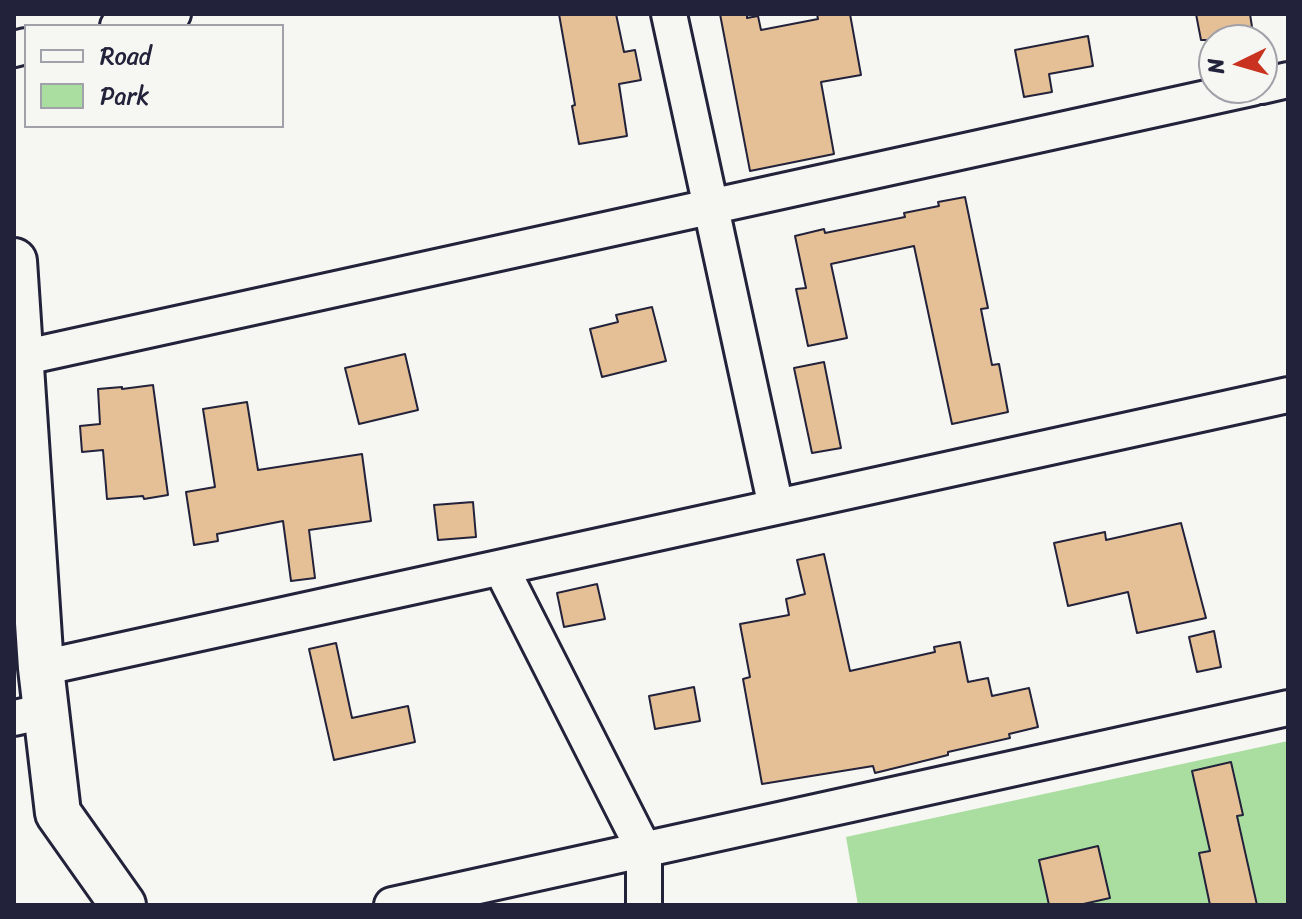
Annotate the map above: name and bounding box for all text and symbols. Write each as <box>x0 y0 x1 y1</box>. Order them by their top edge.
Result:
legend <box>24 24 284 128</box>
north arrow <box>1198 24 1278 104</box>
text: Road <box>100 35 151 77</box>
text: N <box>1195 57 1236 75</box>
text: Park <box>100 75 149 117</box>

